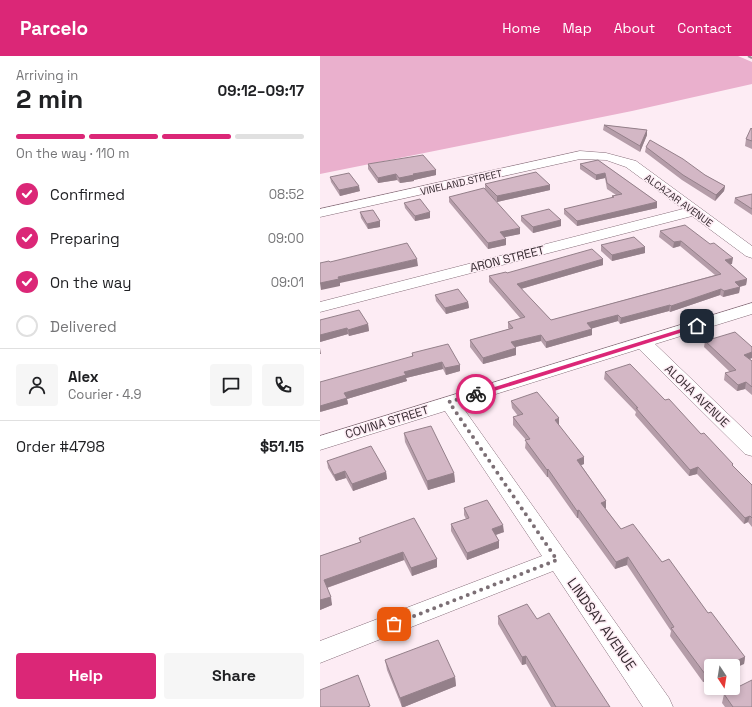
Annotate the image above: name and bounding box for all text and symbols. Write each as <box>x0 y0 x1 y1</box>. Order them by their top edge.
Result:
text: Parcelo <box>20 16 88 41</box>
text: Home <box>502 19 540 37</box>
text: Map <box>562 19 592 37</box>
text: About <box>614 19 655 37</box>
text: Contact <box>677 19 732 37</box>
text: Arriving in <box>16 67 78 84</box>
text: 09:12–09:17 <box>218 81 304 100</box>
text: 2 min <box>16 82 83 116</box>
text: On the way · 110 m <box>16 145 129 162</box>
street label: VINELAND STREET <box>419 167 503 198</box>
street label: ALCAZAR AVENUE <box>642 171 716 230</box>
icon: check <box>16 183 38 205</box>
text: Confirmed <box>50 185 125 204</box>
text: 08:52 <box>269 186 304 203</box>
icon: check <box>16 227 38 249</box>
text: Preparing <box>50 229 120 248</box>
text: 09:00 <box>268 230 304 247</box>
street label: ARON STREET <box>468 242 546 276</box>
icon: check <box>16 271 38 293</box>
text: On the way <box>50 273 131 292</box>
text: 09:01 <box>271 274 304 291</box>
pin <box>680 309 714 343</box>
icon: home <box>686 315 708 337</box>
text: Delivered <box>50 317 117 336</box>
street label: ALOHA AVENUE <box>661 361 733 431</box>
button: person <box>16 364 58 406</box>
button: chat <box>210 364 252 406</box>
button: phone <box>262 364 304 406</box>
text: Alex <box>68 367 99 386</box>
courier <box>456 374 496 414</box>
icon: bike <box>465 383 487 405</box>
text: Courier · 4.9 <box>68 386 142 403</box>
street label: COVINA STREET <box>343 402 431 442</box>
text: Order #4798 <box>16 437 105 456</box>
text: $51.15 <box>260 437 304 456</box>
street label: LINDSAY AVENUE <box>563 574 641 674</box>
pin <box>377 607 411 641</box>
icon: bag <box>383 613 405 635</box>
button: Help <box>16 653 156 699</box>
button: Share <box>164 653 304 699</box>
north arrow <box>704 659 740 695</box>
map controls <box>704 659 740 695</box>

